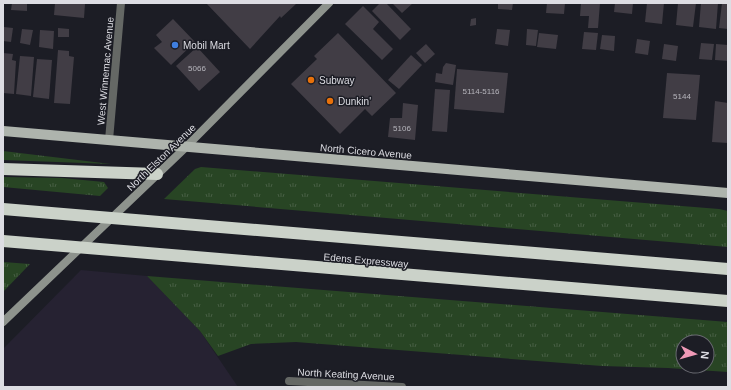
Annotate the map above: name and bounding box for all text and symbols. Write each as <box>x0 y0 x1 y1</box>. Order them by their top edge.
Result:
street label: West Winnemac Avenue <box>95 16 116 126</box>
marker: Mobil Mart <box>170 40 180 50</box>
place label: Mobil Mart <box>183 40 230 51</box>
house number: 5066 <box>188 64 206 73</box>
marker: Subway <box>306 75 316 85</box>
place label: Subway <box>319 75 355 86</box>
house number: 5114-5116 <box>462 87 500 96</box>
house number: 5144 <box>673 92 691 101</box>
marker: Dunkin' <box>325 96 335 106</box>
place label: Dunkin' <box>338 96 371 107</box>
street label: North Elston Avenue <box>125 122 198 193</box>
house number: 5106 <box>393 124 411 133</box>
street label: North Cicero Avenue <box>320 142 413 161</box>
street label: Edens Expressway <box>323 251 409 270</box>
north arrow <box>675 334 715 374</box>
text: N <box>699 350 711 360</box>
street label: North Keating Avenue <box>297 366 395 383</box>

